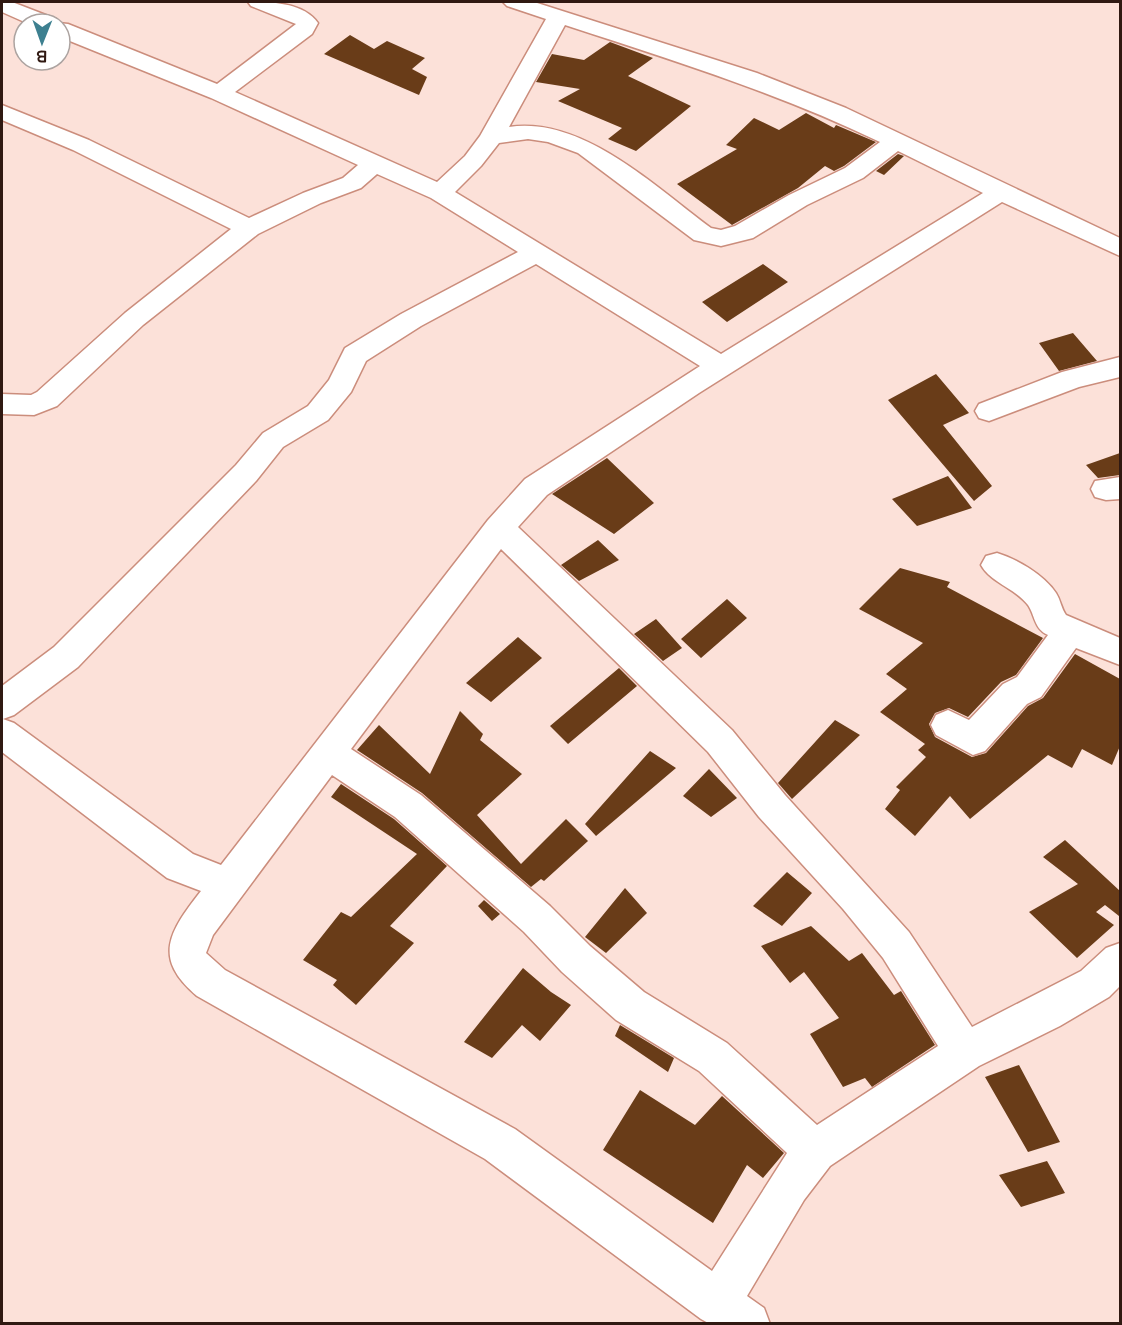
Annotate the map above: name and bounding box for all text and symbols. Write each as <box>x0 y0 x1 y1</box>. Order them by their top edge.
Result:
north arrow <box>12 12 72 72</box>
text: B <box>36 46 47 66</box>

